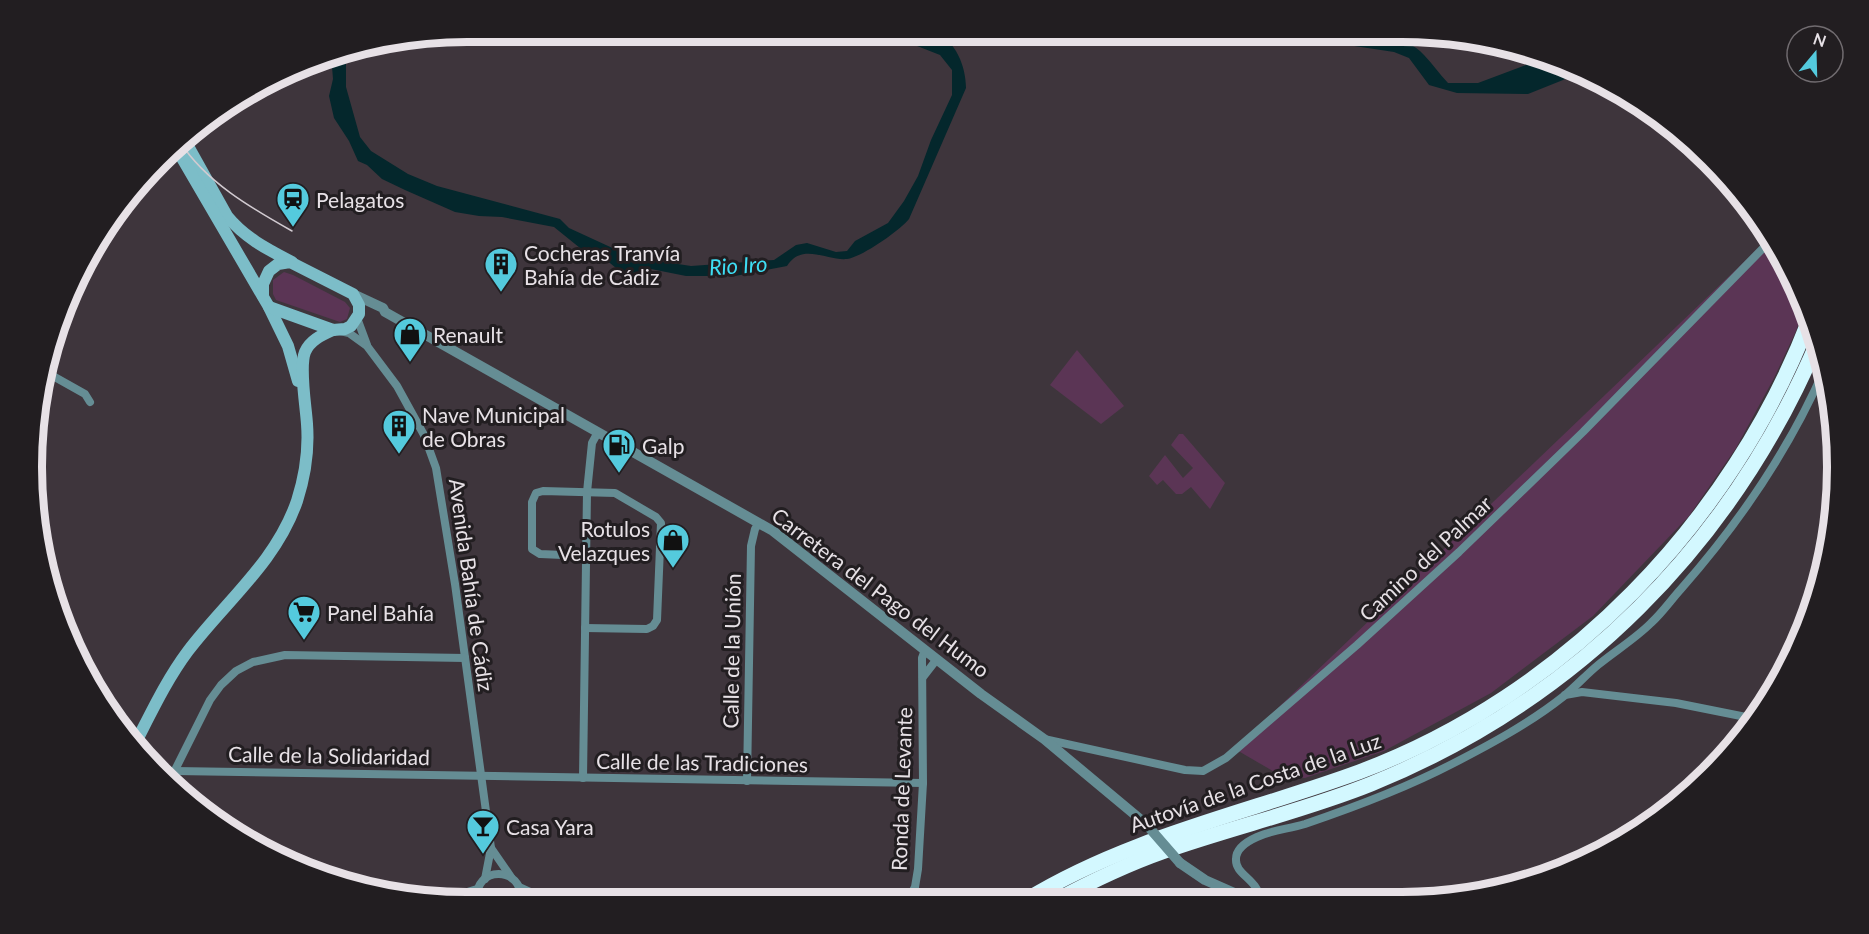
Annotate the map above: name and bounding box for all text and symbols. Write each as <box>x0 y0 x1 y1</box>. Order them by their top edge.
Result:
north arrow <box>1785 24 1845 84</box>
text: N <box>1811 28 1829 50</box>
station icon: Pelagatos <box>275 181 311 228</box>
place label: Pelagatos <box>316 187 404 212</box>
place label: Cocheras Tranvía Bahía de Cádiz <box>524 240 680 289</box>
building icon: Cocheras Tranvía Bahía de Cádiz <box>483 246 519 293</box>
water label: Rio Iro <box>708 249 768 281</box>
shop icon: Renault <box>392 316 428 363</box>
place label: Renault <box>433 322 503 347</box>
place label: Nave Municipal de Obras <box>422 402 565 451</box>
building icon: Nave Municipal de Obras <box>381 408 417 455</box>
fuel station icon: Galp <box>601 427 637 474</box>
place label: Galp <box>642 433 684 458</box>
street label: Avenida Bahía de Cádiz <box>445 477 499 693</box>
street label: Camino del Palmar <box>1354 490 1497 626</box>
street label: Carretera del Pago del Humo <box>767 502 995 682</box>
place label: Rotulos Velazques <box>558 516 650 565</box>
shop icon: Rotulos Velazques <box>655 522 691 569</box>
street label: Calle de la Unión <box>717 573 745 729</box>
supermarket icon: Panel Bahía <box>286 594 322 641</box>
place label: Panel Bahía <box>327 600 434 625</box>
street label: Ronda de Levante <box>886 707 916 871</box>
street label: Autovía de la Costa de la Luz <box>1126 727 1384 837</box>
street label: Calle de la Solidaridad <box>228 741 430 769</box>
street label: Calle de las Tradiciones <box>596 748 808 776</box>
bar icon: Casa Yara <box>465 808 501 855</box>
place label: Casa Yara <box>506 814 594 839</box>

